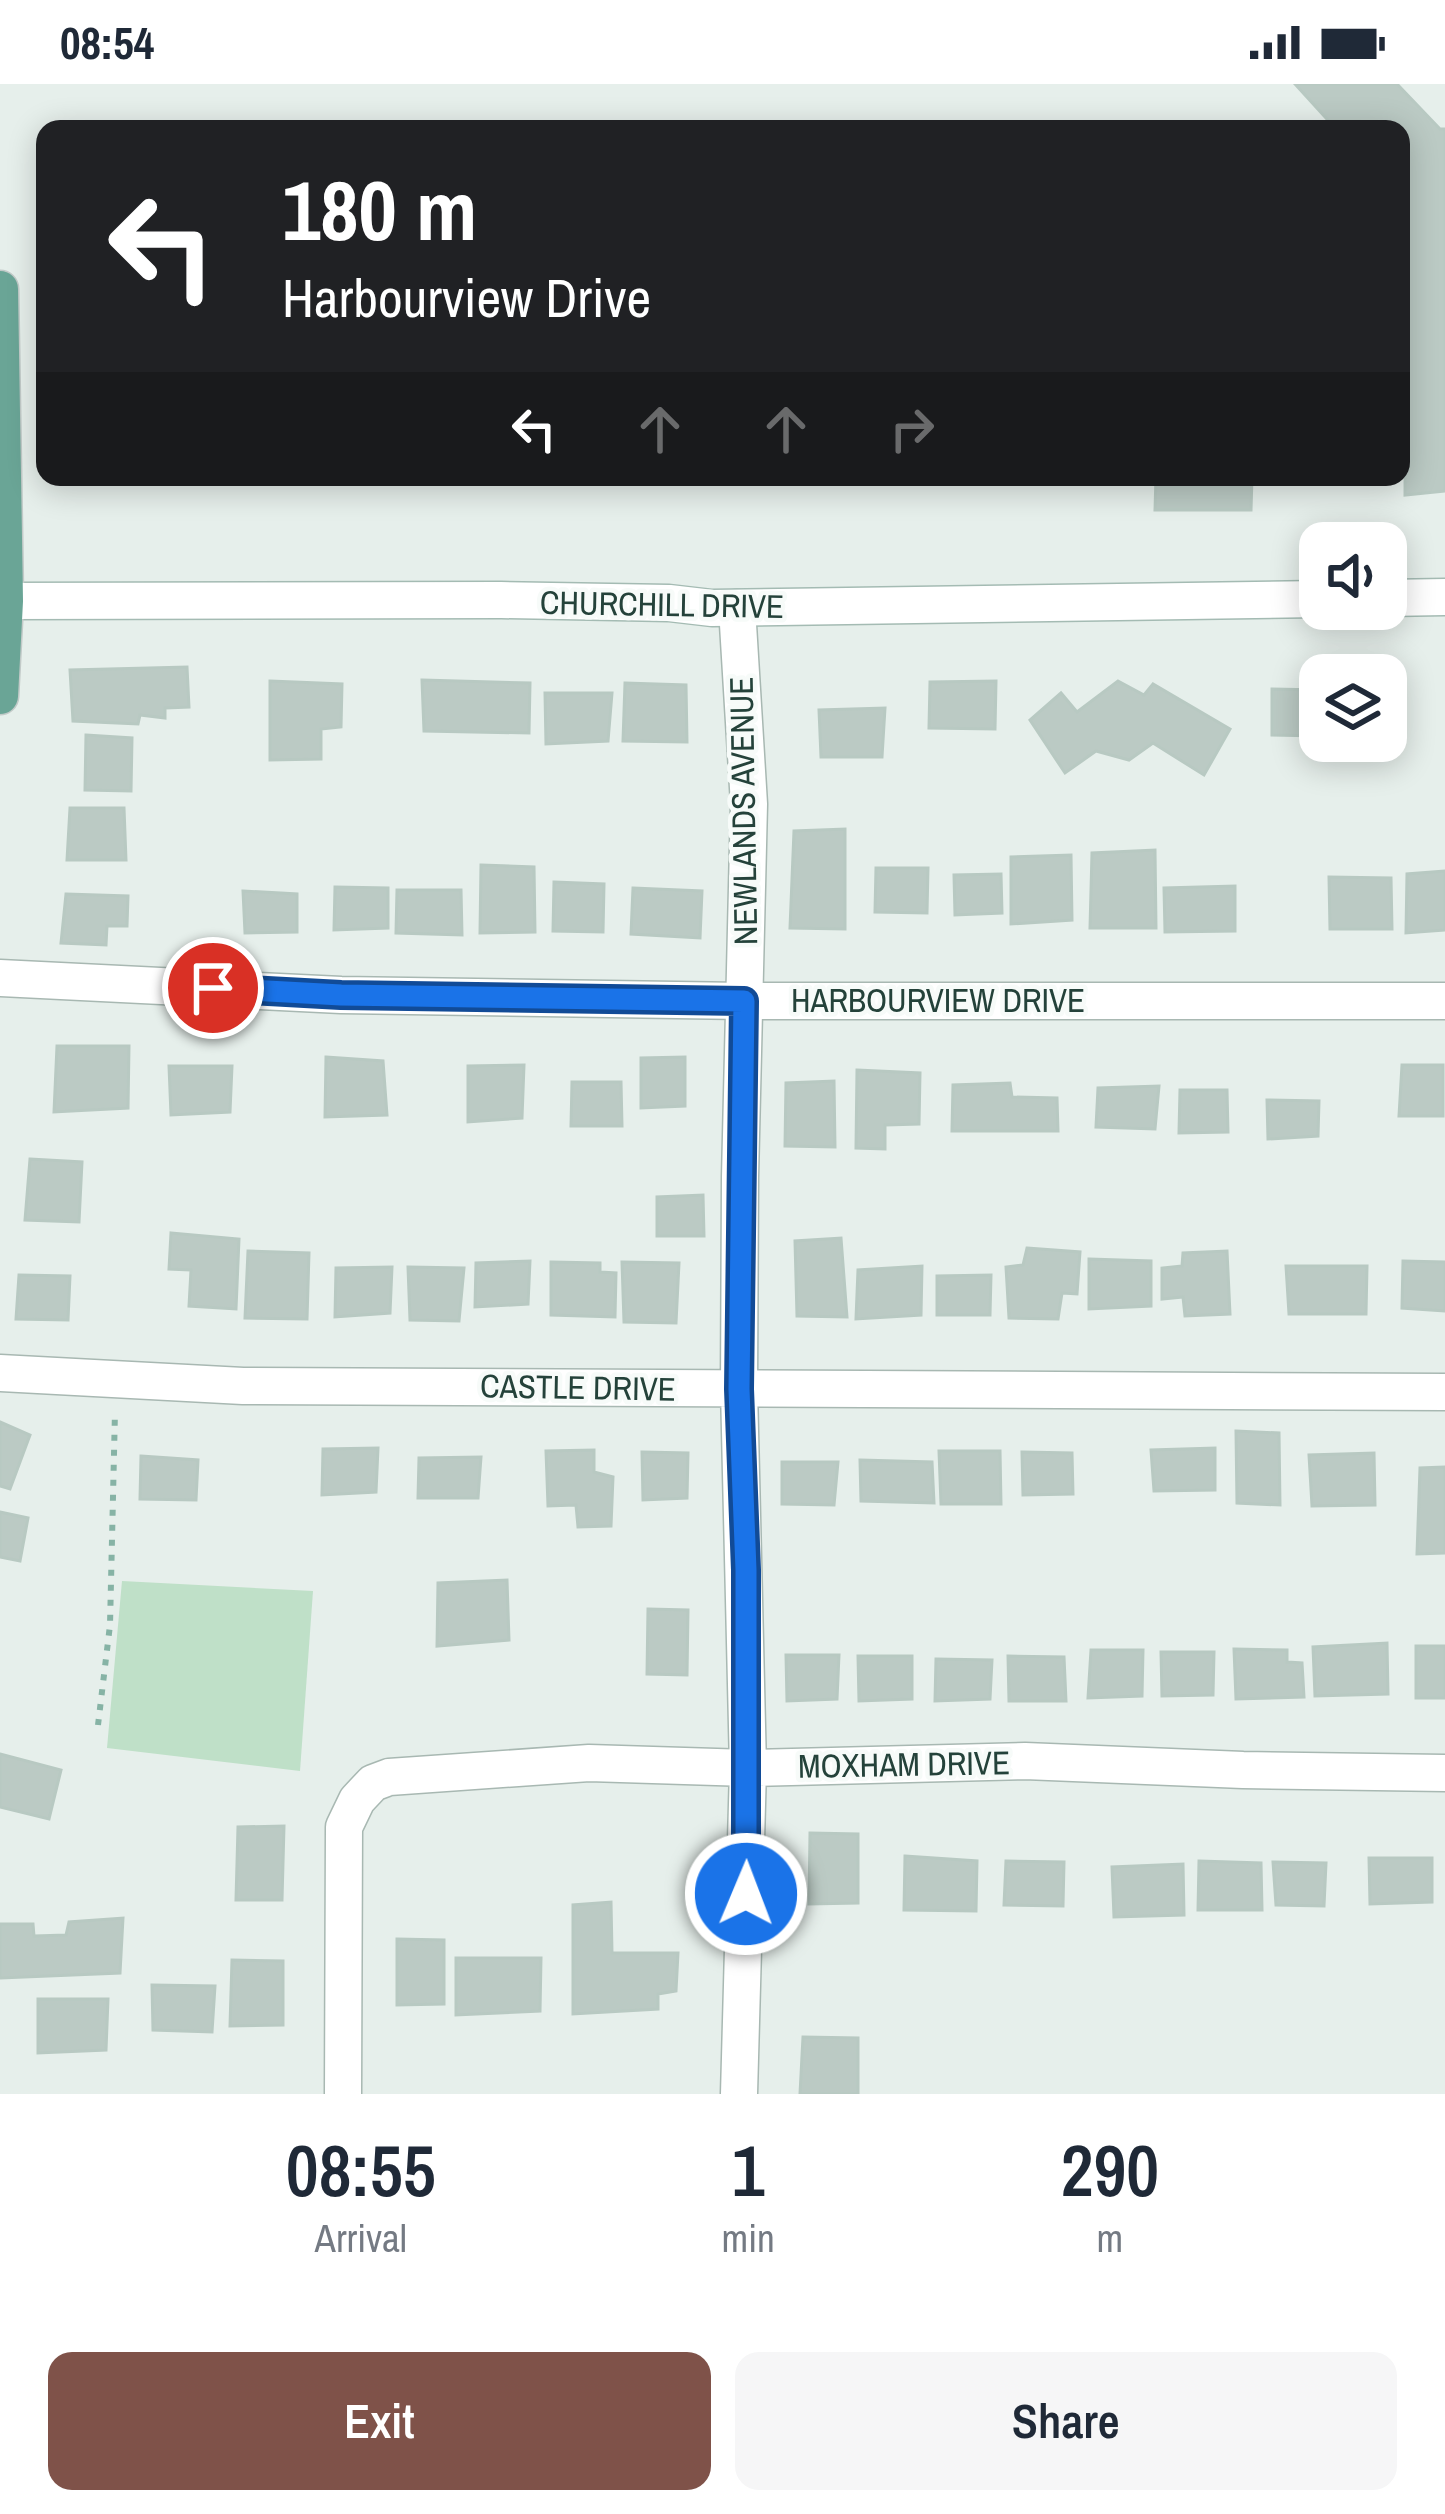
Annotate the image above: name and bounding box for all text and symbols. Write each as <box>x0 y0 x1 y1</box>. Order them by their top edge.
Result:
text: 08:54 <box>60 12 154 73</box>
text: 180 m <box>282 153 477 266</box>
icon: left <box>84 168 240 324</box>
text: Harbourview Drive <box>282 261 651 334</box>
icon: left <box>501 396 567 462</box>
icon: ahead <box>627 396 693 462</box>
icon: ahead <box>753 396 819 462</box>
icon: right <box>879 396 945 462</box>
map controls <box>1299 522 1407 762</box>
button: sound <box>1299 522 1407 630</box>
street label: CHURCHILL DRIVE <box>540 580 784 628</box>
button: layers <box>1299 654 1407 762</box>
street label: NEWLANDS AVENUE <box>719 676 767 946</box>
pin <box>162 937 264 1039</box>
icon: arrive <box>180 955 246 1021</box>
street label: HARBOURVIEW DRIVE <box>791 978 1085 1022</box>
street label: CASTLE DRIVE <box>480 1363 676 1411</box>
street label: MOXHAM DRIVE <box>798 1740 1010 1788</box>
position arrow <box>683 1831 809 1957</box>
text: 08:55 <box>286 2121 436 2218</box>
text: 1 <box>732 2121 765 2218</box>
text: 290 <box>1061 2121 1159 2218</box>
text: Arrival <box>315 2212 407 2264</box>
text: min <box>722 2212 775 2264</box>
text: m <box>1097 2212 1123 2264</box>
button: Exit <box>48 2352 711 2490</box>
button: Share <box>735 2352 1397 2490</box>

